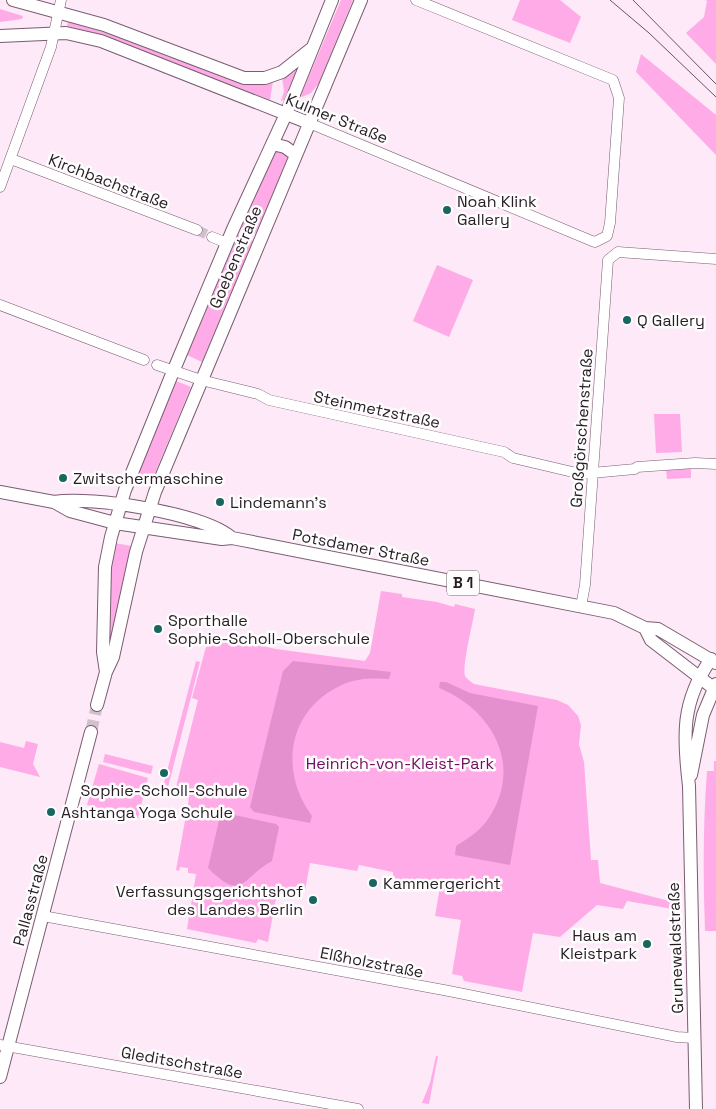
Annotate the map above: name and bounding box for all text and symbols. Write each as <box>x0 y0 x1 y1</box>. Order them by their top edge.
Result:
street label: Kulmer Straße <box>283 88 391 148</box>
street label: Kirchbachstraße <box>46 149 172 214</box>
place label: Noah Klink Gallery <box>457 191 537 230</box>
street label: Goebenstraße <box>204 203 267 312</box>
marker: Noah Klink Gallery <box>441 204 453 216</box>
place label: Q Gallery <box>637 310 705 331</box>
marker: Q Gallery <box>621 314 633 326</box>
street label: Großgörschenstraße <box>565 348 598 508</box>
street label: Steinmetzstraße <box>312 386 442 433</box>
place label: Zwitschermaschine <box>73 468 223 489</box>
marker: Zwitschermaschine <box>57 472 69 484</box>
place label: Lindemann's <box>230 492 327 513</box>
marker: Lindemann's <box>214 496 226 508</box>
street label: Potsdamer Straße <box>291 524 431 571</box>
road number: B 1 <box>447 570 479 596</box>
place label: Sporthalle Sophie-Scholl-Oberschule <box>168 610 370 649</box>
marker: Sporthalle Sophie-Scholl-Oberschule <box>152 623 164 635</box>
park label: Heinrich-von-Kleist-Park <box>306 753 495 774</box>
marker: Sophie-Scholl-Schule <box>158 767 170 779</box>
place label: Sophie-Scholl-Schule <box>81 780 247 801</box>
place label: Ashtanga Yoga Schule <box>61 802 233 823</box>
marker: Ashtanga Yoga Schule <box>45 806 57 818</box>
street label: Pallasstraße <box>8 852 53 948</box>
place label: Kammergericht <box>383 873 501 894</box>
marker: Kammergericht <box>367 877 379 889</box>
place label: Verfassungsgerichtshof des Landes Berlin <box>116 881 303 920</box>
street label: Grunewaldstraße <box>663 882 688 1014</box>
marker: Verfassungsgerichtshof des Landes Berlin <box>307 894 319 906</box>
place label: Haus am Kleistpark <box>560 925 637 964</box>
marker: Haus am Kleistpark <box>641 938 653 950</box>
street label: Elßholzstraße <box>318 942 425 983</box>
street label: Gleditschstraße <box>119 1041 245 1084</box>

